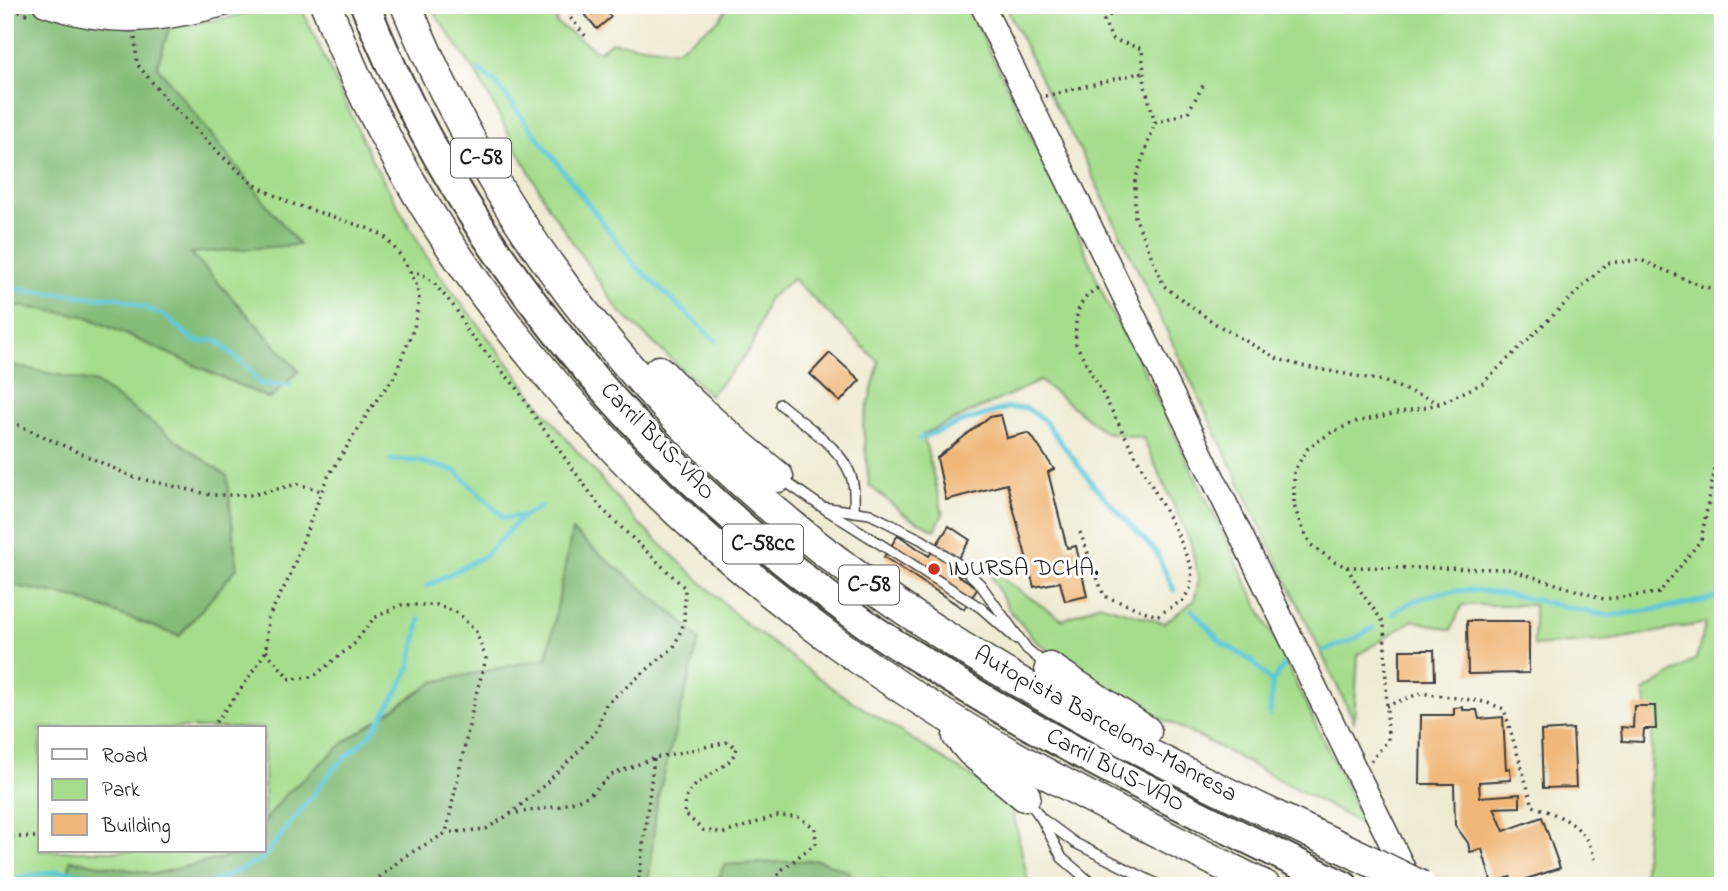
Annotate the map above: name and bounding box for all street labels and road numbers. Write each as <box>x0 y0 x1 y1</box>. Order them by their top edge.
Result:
road number: C-58 <box>451 139 511 178</box>
street label: Carril BUS-VAO <box>591 375 723 509</box>
road number: C-58cc <box>723 524 803 564</box>
road number: C-58 <box>839 566 899 604</box>
street label: Autopista Barcelona-Manresa <box>967 638 1243 812</box>
street label: Carril BUS-VAO <box>1039 720 1191 822</box>

